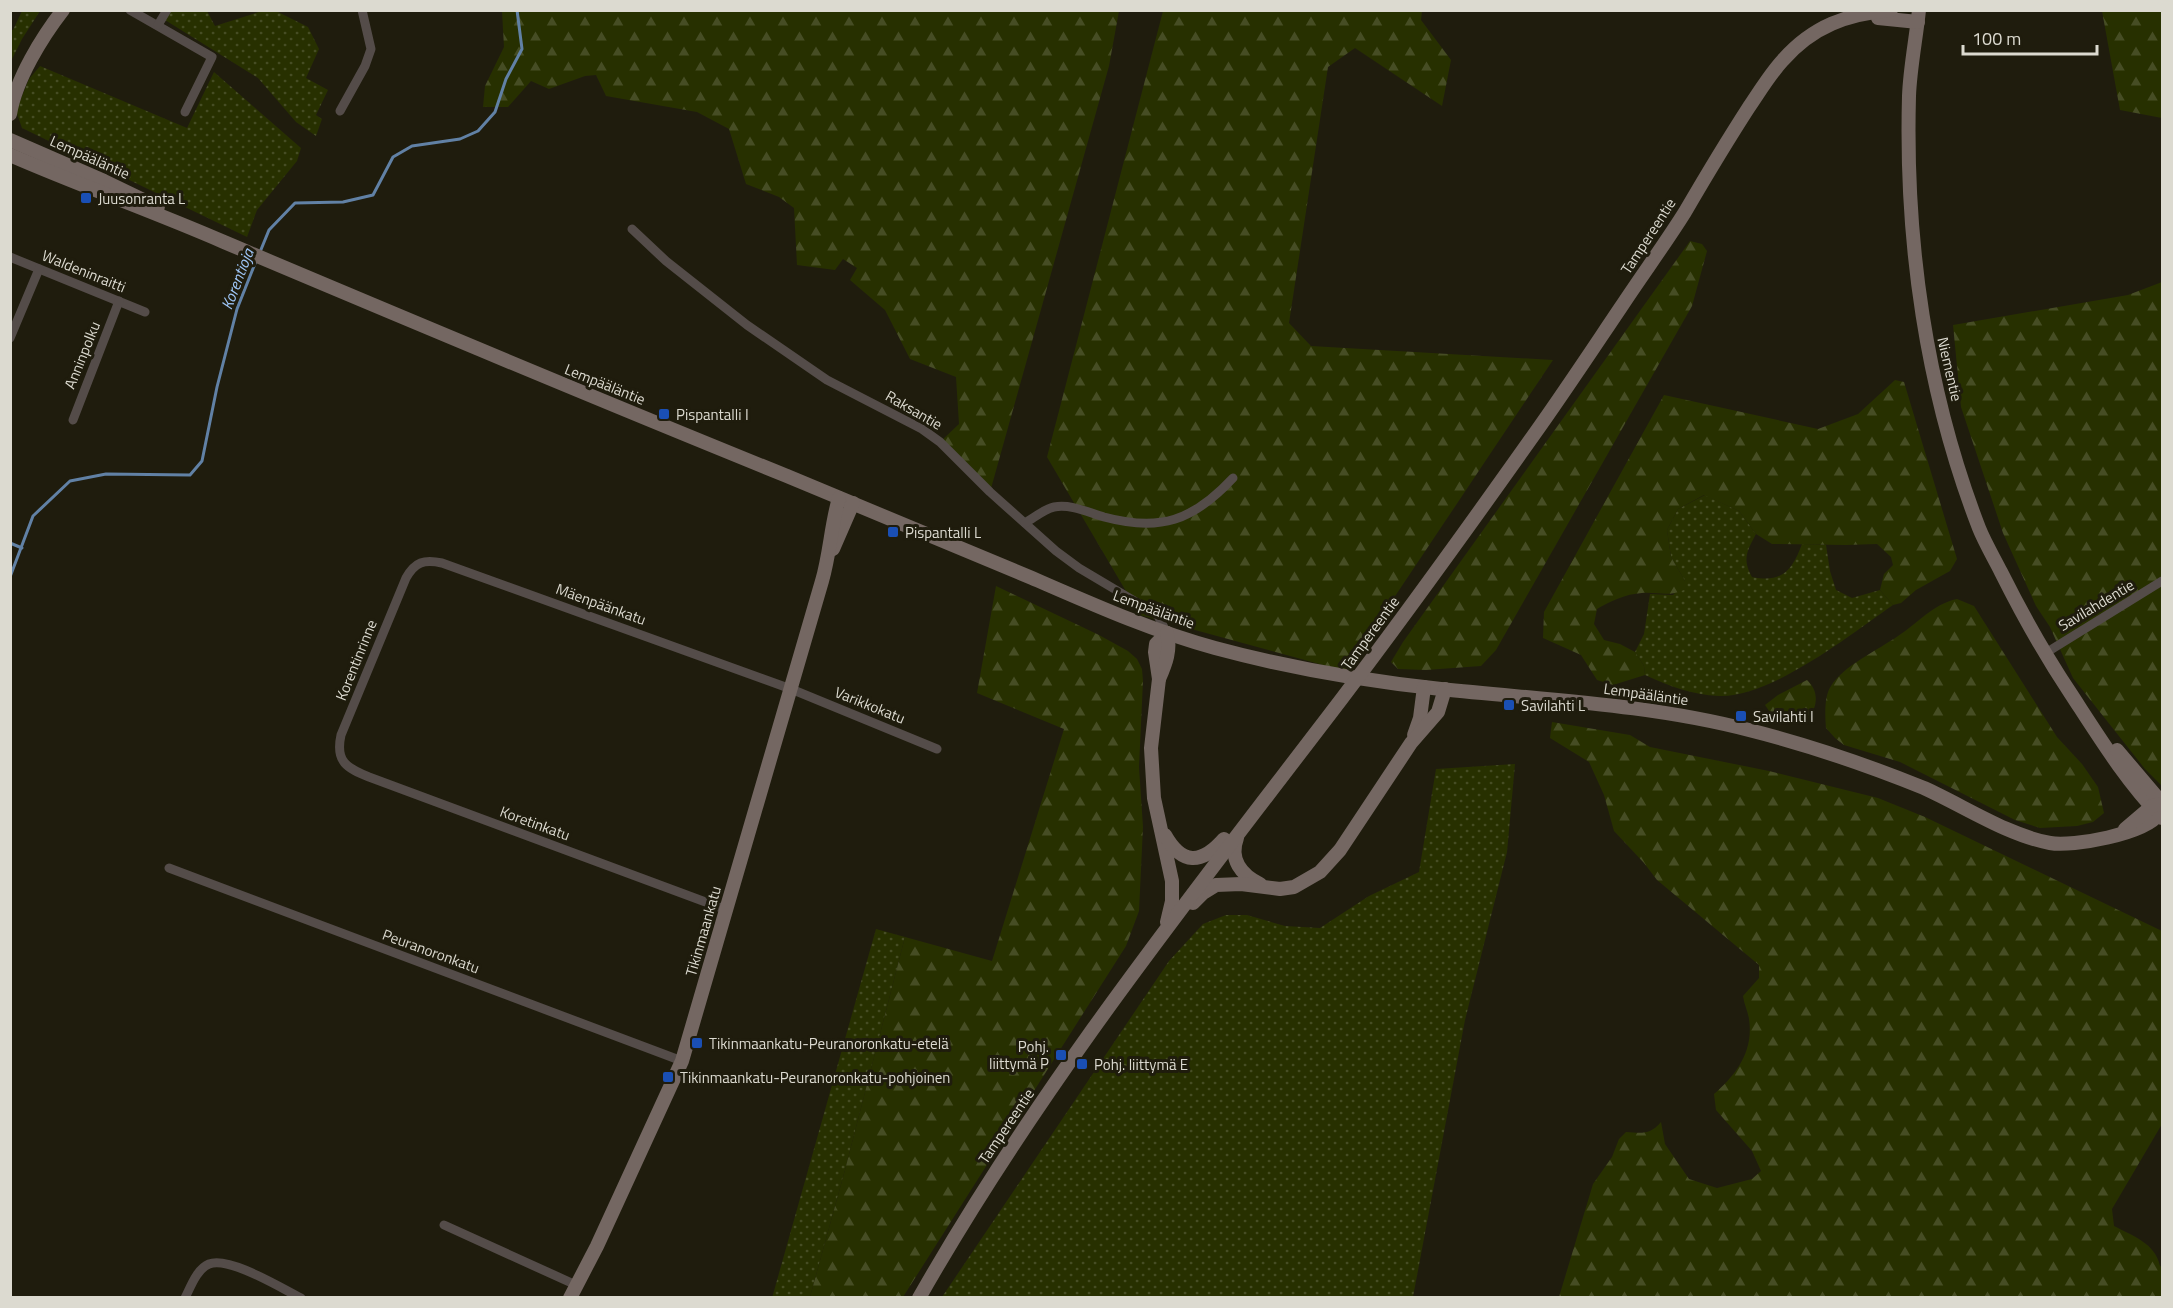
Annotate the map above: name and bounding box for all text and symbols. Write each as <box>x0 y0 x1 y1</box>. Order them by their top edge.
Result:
scale bar <box>1963 18 2096 56</box>
text: 100 m <box>1972 25 2021 52</box>
street label: Lempääläntie <box>46 129 134 185</box>
place label: Juusonranta L <box>98 187 185 210</box>
marker: Juusonranta L <box>79 191 93 205</box>
street label: Tampereentie <box>1615 193 1681 279</box>
street label: Waldeninraitti <box>39 244 129 298</box>
water label: Korentioja <box>214 244 260 313</box>
street label: Anninpolku <box>58 318 106 392</box>
street label: Niementie <box>1931 335 1969 403</box>
street label: Lempääläntie <box>561 357 649 411</box>
street label: Raksantie <box>881 384 947 436</box>
place label: Pispantalli I <box>676 403 749 426</box>
marker: Pispantalli I <box>657 407 671 421</box>
place label: Pispantalli L <box>905 521 981 544</box>
marker: Pispantalli L <box>886 525 900 539</box>
street label: Savilahdentie <box>2054 573 2138 637</box>
street label: Mäenpäänkatu <box>553 577 649 631</box>
street label: Lempääläntie <box>1110 584 1198 634</box>
street label: Tampereentie <box>1335 591 1405 675</box>
street label: Korentinrinne <box>329 616 383 704</box>
street label: Lempääläntie <box>1602 677 1690 711</box>
street label: Varikkokatu <box>831 680 909 730</box>
place label: Savilahti L <box>1521 694 1585 717</box>
marker: Savilahti L <box>1502 698 1516 712</box>
place label: Savilahti I <box>1753 705 1814 728</box>
marker: Savilahti I <box>1734 709 1748 723</box>
street label: Koretinkatu <box>497 800 573 846</box>
street label: Tikinmaankatu <box>679 883 727 979</box>
street label: Peuranoronkatu <box>379 923 483 979</box>
place label: Tikinmaankatu-Peuranoronkatu-etelä <box>709 1032 949 1055</box>
place label: Pohj. liittymä P <box>989 1035 1049 1075</box>
marker: Tikinmaankatu-Peuranoronkatu-etelä <box>690 1036 704 1050</box>
marker: Pohj. liittymä P <box>1054 1048 1068 1062</box>
place label: Pohj. liittymä E <box>1094 1053 1188 1076</box>
marker: Pohj. liittymä E <box>1075 1057 1089 1071</box>
place label: Tikinmaankatu-Peuranoronkatu-pohjoinen <box>680 1066 950 1089</box>
marker: Tikinmaankatu-Peuranoronkatu-pohjoinen <box>661 1070 675 1084</box>
street label: Tampereentie <box>972 1084 1040 1168</box>

